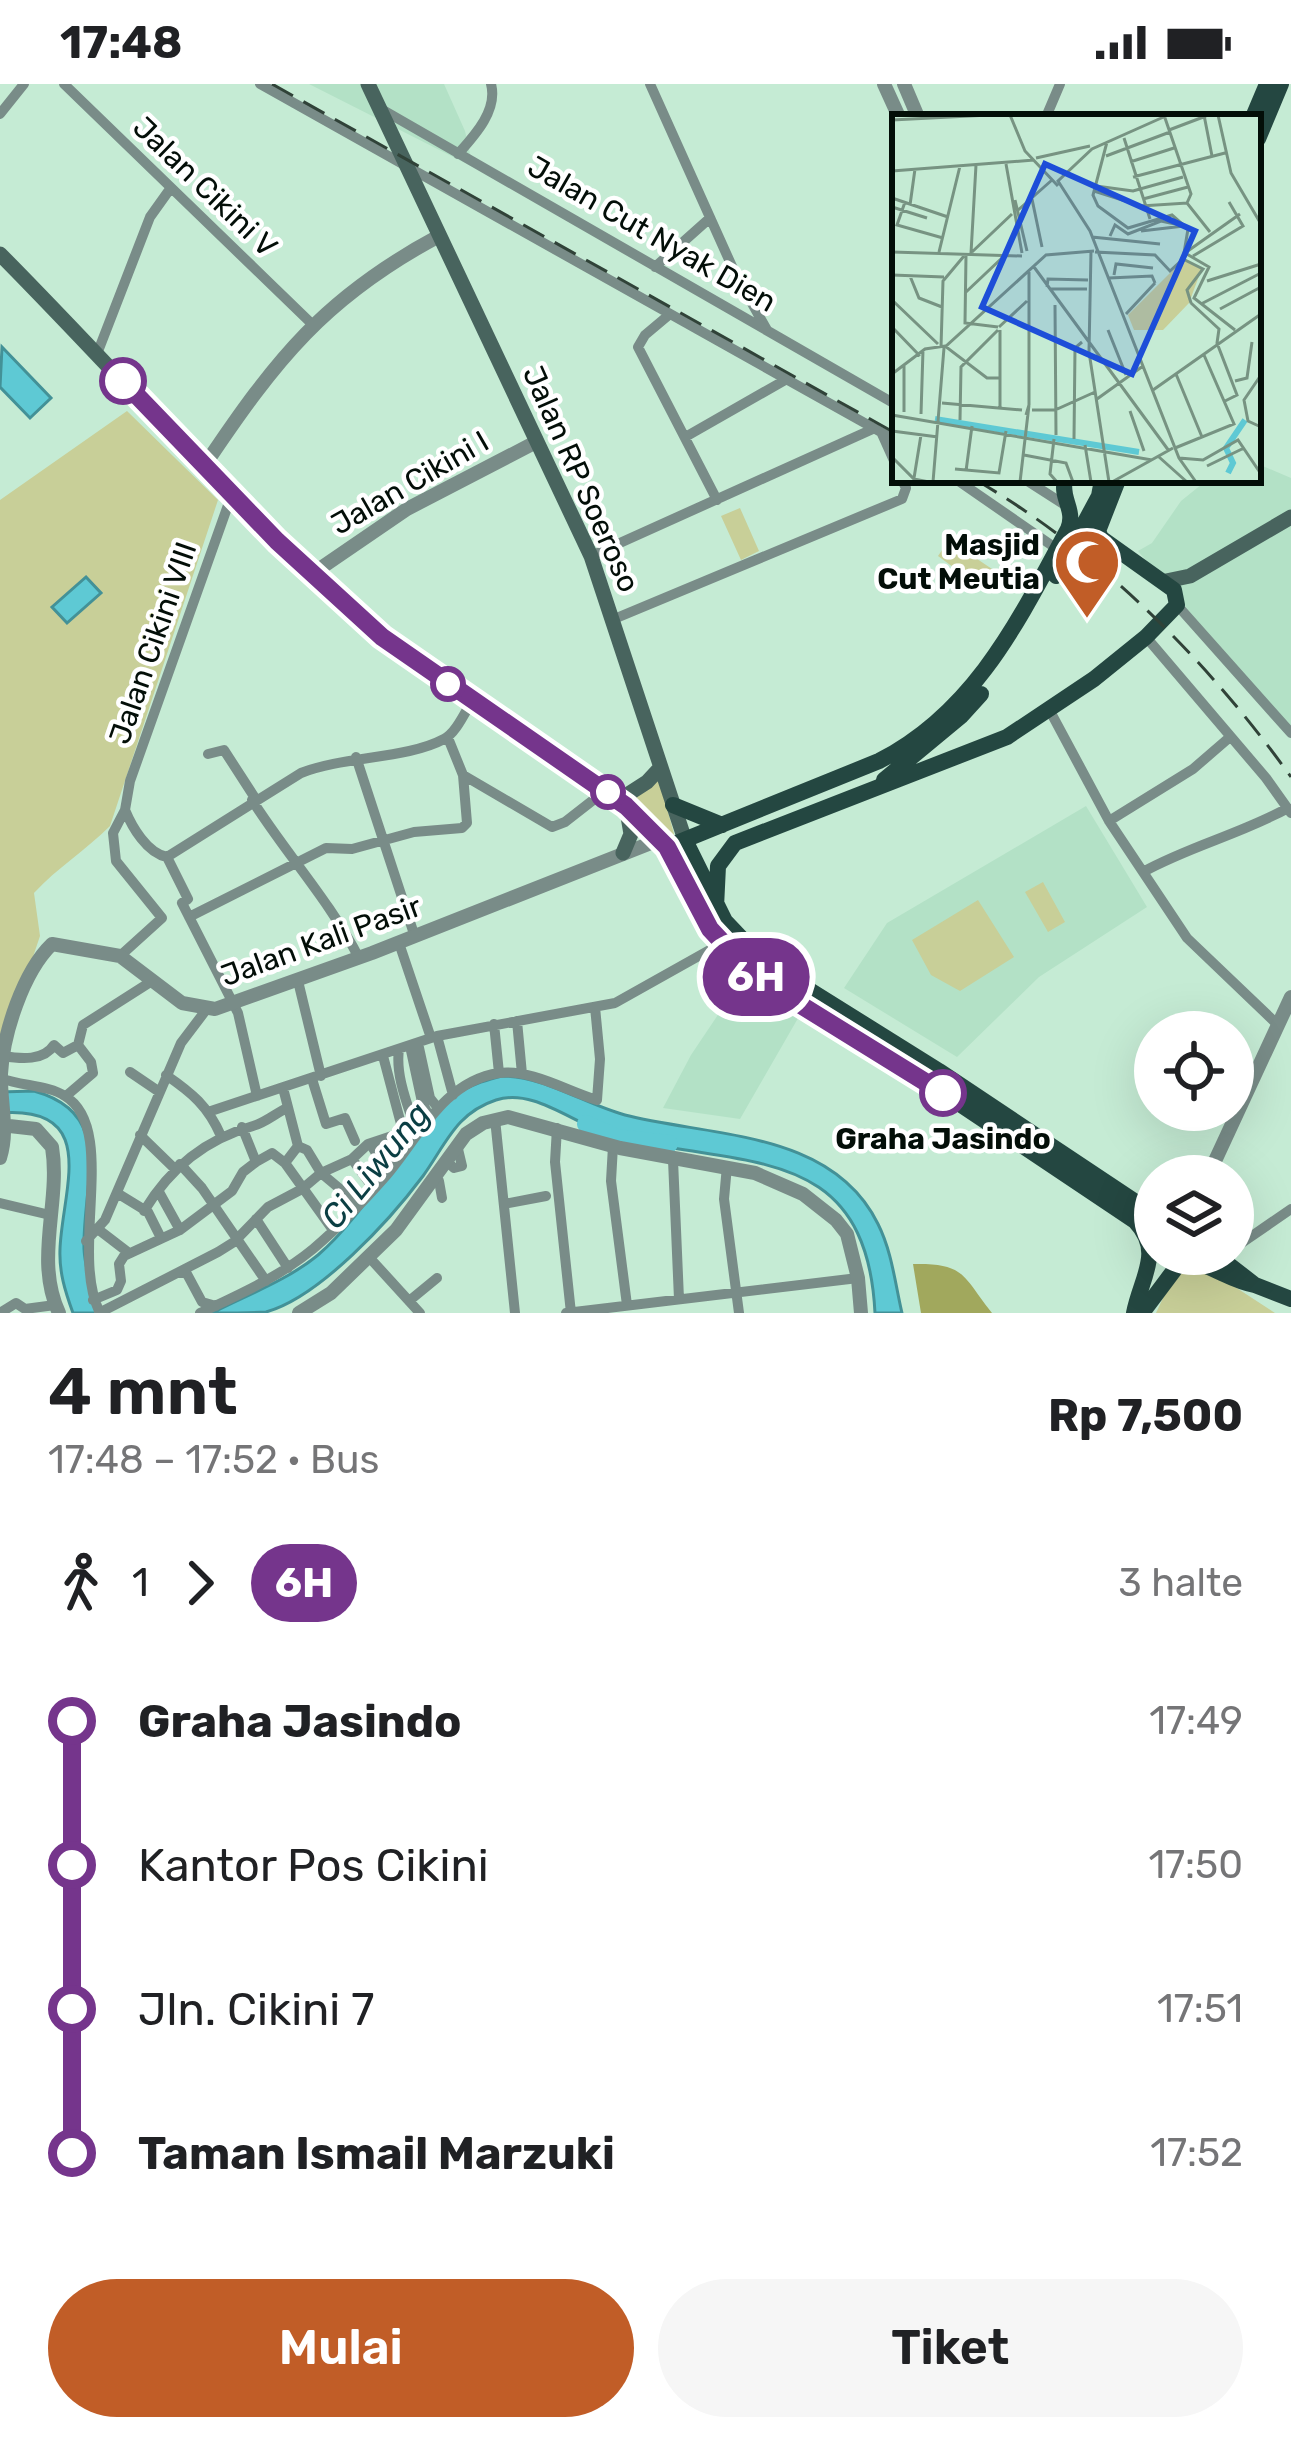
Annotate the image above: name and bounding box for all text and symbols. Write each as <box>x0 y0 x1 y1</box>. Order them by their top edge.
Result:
text: 17:48 <box>60 16 183 69</box>
street label: Jalan Cikini V <box>125 109 285 265</box>
inset map <box>892 114 1261 483</box>
street label: Jalan Cut Nyak Dien <box>521 148 783 320</box>
unlabelled marker <box>101 359 145 403</box>
street label: Jalan RP Soeroso <box>515 360 647 598</box>
street label: Jalan Cikini I <box>325 423 495 543</box>
place label: Masjid Cut Meutia <box>877 527 1040 597</box>
mosque icon: Masjid Cut Meutia <box>1052 527 1122 621</box>
street label: Jalan Cikini VIII <box>102 537 204 749</box>
unlabelled marker <box>432 668 464 700</box>
unlabelled marker <box>592 776 624 808</box>
street label: Jalan Kali Pasir <box>216 888 427 994</box>
line badge: 6H <box>702 938 810 1016</box>
text: 6H <box>727 952 785 1002</box>
map controls <box>1134 1011 1254 1275</box>
button: locate <box>1134 1011 1254 1131</box>
marker: Graha Jasindo <box>921 1071 965 1115</box>
water label: Ci Liwung <box>313 1095 438 1236</box>
place label: Graha Jasindo <box>835 1121 1051 1157</box>
button: layers <box>1134 1155 1254 1275</box>
text: 4 mnt <box>48 1352 238 1431</box>
text: Rp 7,500 <box>1048 1389 1243 1442</box>
text: 17:48 – 17:52 · Bus <box>48 1437 379 1483</box>
icon: walk <box>48 1550 114 1616</box>
icon: forward <box>167 1550 233 1616</box>
text: 6H <box>275 1558 333 1608</box>
text: 1 <box>132 1560 149 1606</box>
text: 3 halte <box>1118 1560 1243 1606</box>
text: Graha Jasindo <box>138 1695 462 1748</box>
text: 17:49 <box>1149 1698 1243 1744</box>
text: Kantor Pos Cikini <box>138 1839 489 1892</box>
text: 17:50 <box>1148 1842 1243 1888</box>
text: Jln. Cikini 7 <box>138 1983 374 2036</box>
text: 17:51 <box>1157 1986 1243 2032</box>
text: Taman Ismail Marzuki <box>138 2127 615 2180</box>
text: 17:52 <box>1150 2130 1243 2176</box>
button: Mulai <box>48 2279 634 2417</box>
button: Tiket <box>658 2279 1243 2417</box>

